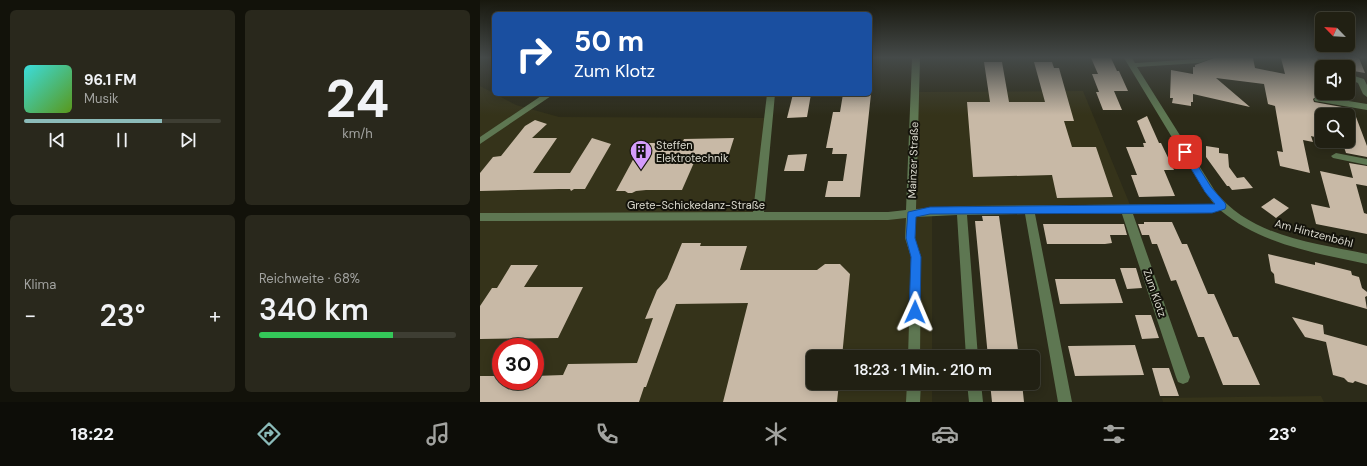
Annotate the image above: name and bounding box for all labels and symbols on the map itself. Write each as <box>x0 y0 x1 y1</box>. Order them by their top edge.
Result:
north arrow <box>1315 12 1355 52</box>
street label: Mainzer Straße <box>905 121 921 199</box>
pin <box>1168 135 1202 169</box>
building icon: Steffen Elektrotechnik <box>628 138 654 171</box>
place label: Steffen Elektrotechnik <box>656 138 729 165</box>
street label: Grete-Schickedanz-Straße <box>627 198 765 212</box>
street label: Am Hintzenböhl <box>1273 216 1355 250</box>
street label: Zum Klotz <box>1140 267 1170 319</box>
position arrow <box>894 291 936 333</box>
speed limit sign: 30 <box>492 338 544 390</box>

